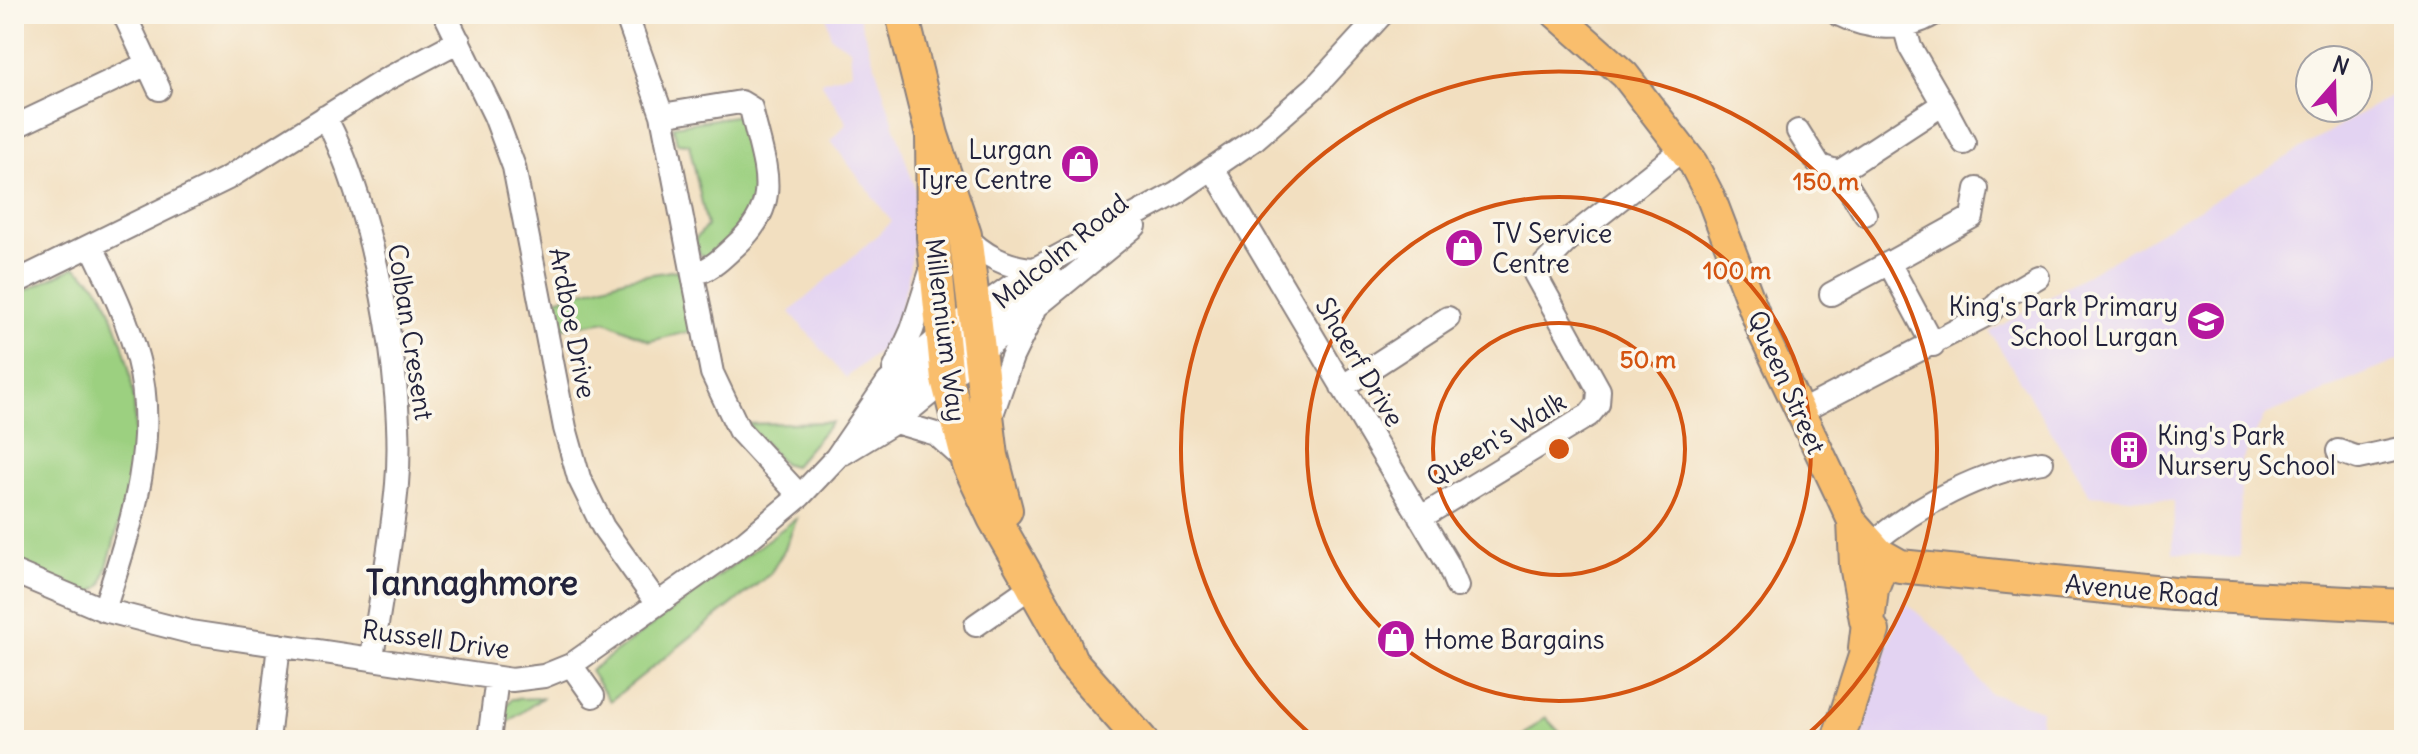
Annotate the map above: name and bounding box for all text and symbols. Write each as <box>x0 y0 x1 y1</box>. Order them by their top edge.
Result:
north arrow <box>2294 44 2374 124</box>
text: N <box>2329 49 2353 81</box>
place label: Lurgan Tyre Centre <box>918 133 1052 196</box>
shop icon: Lurgan Tyre Centre <box>1059 143 1101 185</box>
text: 150 m <box>1793 166 1859 196</box>
street label: Malcolm Road <box>986 186 1134 316</box>
place label: TV Service Centre <box>1492 217 1612 280</box>
shop icon: TV Service Centre <box>1443 227 1485 269</box>
street label: Millennium Way <box>918 236 974 424</box>
street label: Colban Cresent <box>381 242 441 423</box>
street label: Ardboe Drive <box>542 245 604 401</box>
text: 100 m <box>1703 255 1771 285</box>
place label: King's Park Primary School Lurgan <box>1949 290 2178 353</box>
street label: Shaerf Drive <box>1309 291 1411 433</box>
school or university icon: King's Park Primary School Lurgan <box>2185 300 2227 342</box>
street label: Queen Street <box>1741 305 1833 459</box>
text: 50 m <box>1620 344 1676 374</box>
street label: Queen's Walk <box>1420 384 1572 494</box>
place label: King's Park Nursery School <box>2157 419 2336 482</box>
building icon: King's Park Nursery School <box>2108 429 2150 471</box>
centre of rings <box>1545 435 1573 463</box>
district label: Tannaghmore <box>366 561 578 604</box>
street label: Avenue Road <box>2064 567 2220 613</box>
street label: Russell Drive <box>360 612 512 666</box>
shop icon: Home Bargains <box>1375 618 1417 660</box>
place label: Home Bargains <box>1424 623 1605 656</box>

